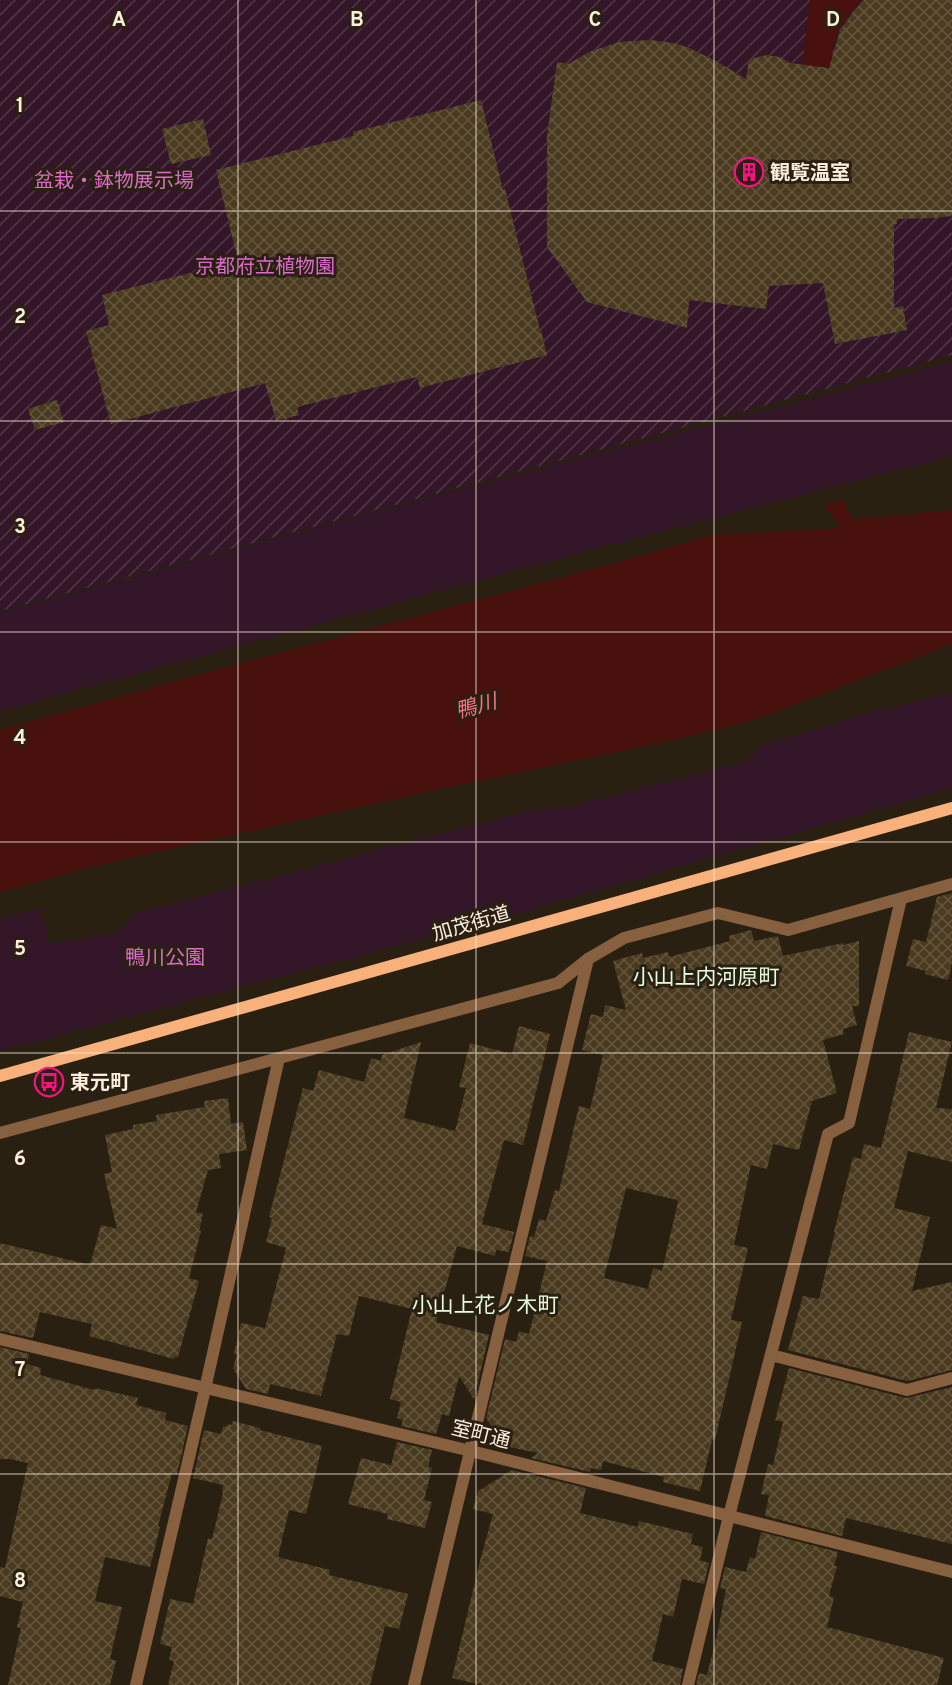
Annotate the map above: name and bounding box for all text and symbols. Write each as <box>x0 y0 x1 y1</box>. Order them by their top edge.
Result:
text: A <box>112 8 126 34</box>
text: B <box>350 8 364 34</box>
text: C <box>589 8 601 34</box>
text: D <box>826 8 840 34</box>
text: 1 <box>16 94 24 120</box>
building icon: 観覧温室 <box>733 156 765 188</box>
place label: 観覧温室 <box>770 161 850 187</box>
park label: 盆栽・鉢物展示場 <box>34 169 194 195</box>
park label: 京都府立植物園 <box>195 255 335 281</box>
text: 2 <box>14 305 26 331</box>
text: 3 <box>14 515 26 541</box>
water label: 鴨川 <box>453 688 502 726</box>
text: 4 <box>14 726 26 752</box>
street label: 加茂街道 <box>430 901 514 948</box>
text: 5 <box>14 937 26 963</box>
park label: 鴨川公園 <box>125 946 205 972</box>
district label: 小山上内河原町 <box>633 965 780 992</box>
bus stop icon: 東元町 <box>33 1066 65 1098</box>
place label: 東元町 <box>70 1071 130 1097</box>
text: 6 <box>14 1147 26 1173</box>
district label: 小山上花ノ木町 <box>412 1293 559 1320</box>
text: 7 <box>15 1358 25 1384</box>
street label: 室町通 <box>448 1416 513 1456</box>
text: 8 <box>14 1569 26 1595</box>

